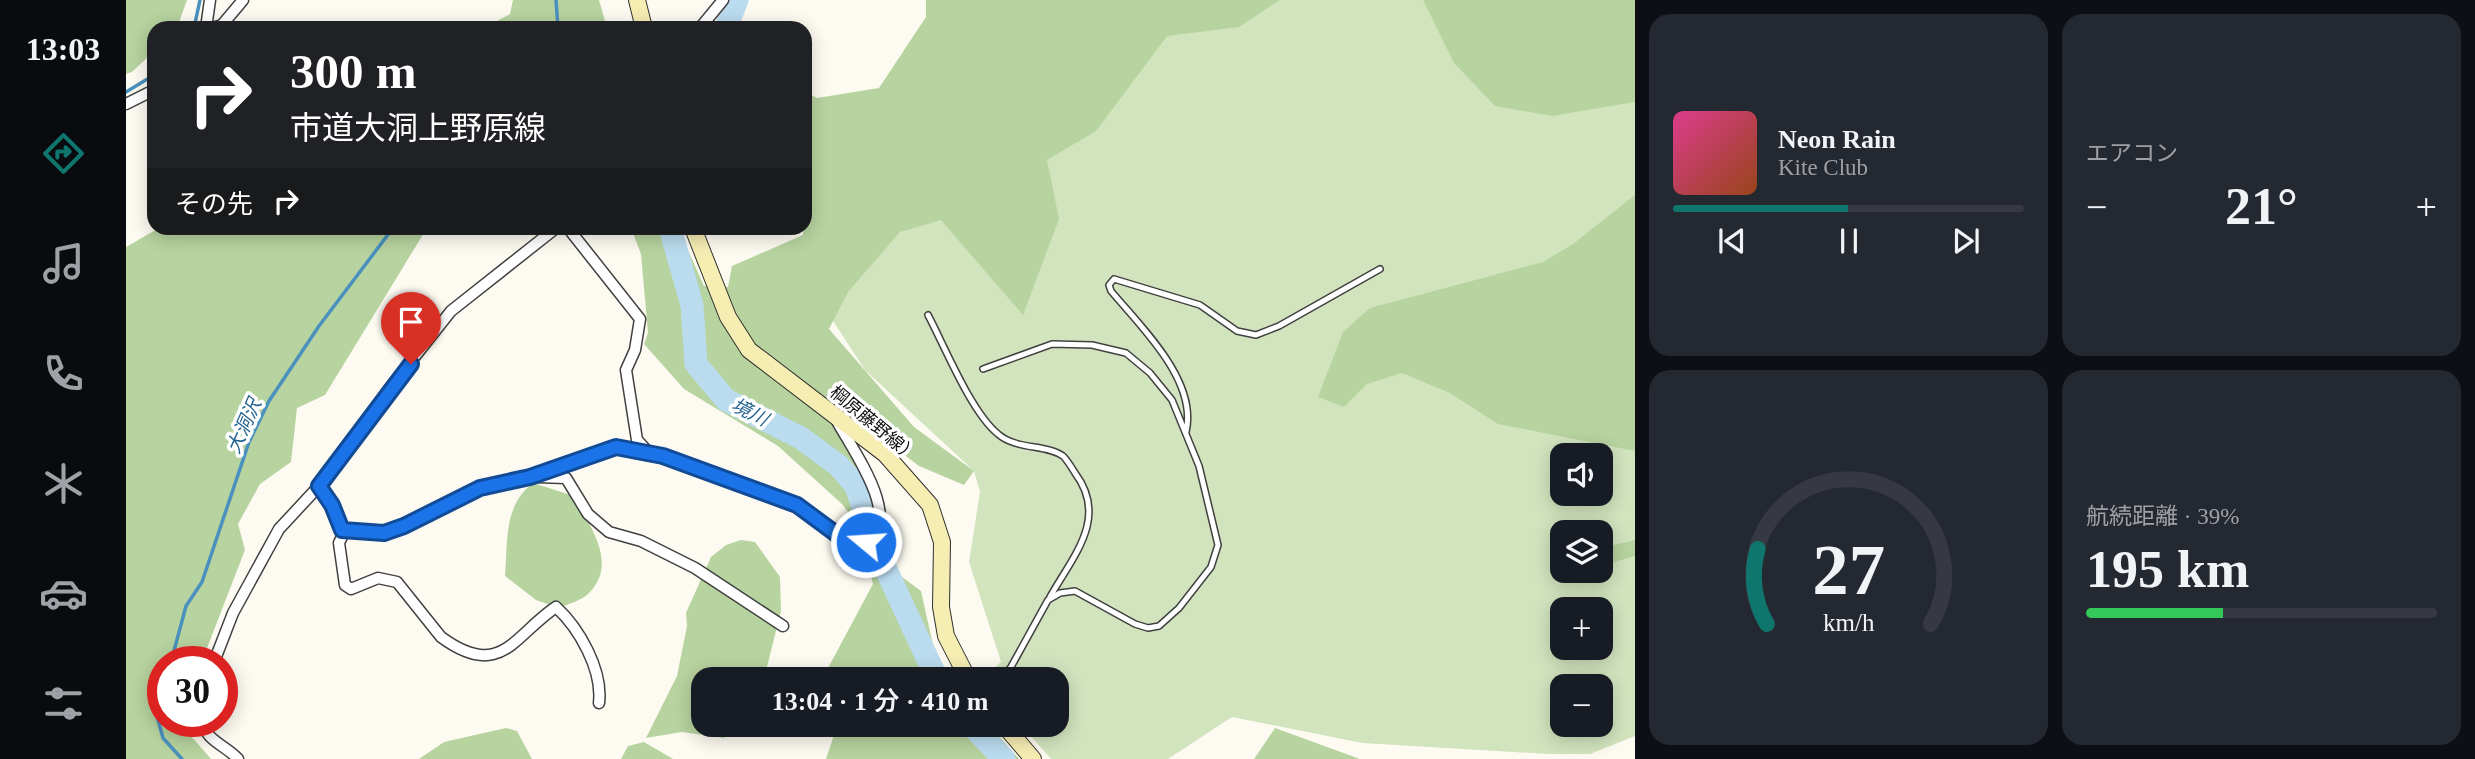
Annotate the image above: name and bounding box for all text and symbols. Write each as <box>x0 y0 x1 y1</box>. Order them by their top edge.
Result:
text: 13:03 <box>26 31 100 67</box>
text: 300 m <box>290 44 417 99</box>
icon: right <box>175 49 266 140</box>
text: 市道大洞上野原線 <box>290 110 546 146</box>
text: Neon Rain <box>1778 125 1896 154</box>
icon: directions <box>39 129 88 178</box>
text: エアコン <box>2086 141 2178 166</box>
text: Kite Club <box>1778 155 1868 180</box>
text: 21° <box>2225 178 2298 235</box>
icon: right <box>267 182 305 220</box>
text: − <box>2086 186 2107 228</box>
text: + <box>2416 186 2437 228</box>
text: その先 <box>175 190 253 219</box>
icon: previous <box>1713 222 1751 260</box>
icon: pause <box>1830 222 1868 260</box>
icon: next <box>1947 222 1985 260</box>
icon: music <box>39 239 88 288</box>
pin <box>381 292 441 364</box>
icon: arrive <box>392 303 430 341</box>
icon: phone <box>39 349 88 398</box>
street label: 棡原藤野線） <box>826 382 922 466</box>
water label: 大洞沢 <box>223 393 266 456</box>
water label: 境川 <box>728 394 773 431</box>
map controls <box>1550 443 1613 737</box>
button: sound <box>1550 443 1613 506</box>
icon: climate <box>39 459 88 508</box>
text: 航続距離 · 39% <box>2086 504 2239 529</box>
position arrow <box>829 505 903 579</box>
button: layers <box>1550 520 1613 583</box>
text: 27 <box>1812 529 1885 610</box>
text: 195 km <box>2086 541 2249 598</box>
icon: car <box>39 569 88 618</box>
button: + <box>1550 597 1613 660</box>
text: km/h <box>1823 608 1875 635</box>
speed limit sign: 30 <box>147 646 238 737</box>
button: − <box>1550 674 1613 737</box>
icon: filters <box>39 679 88 728</box>
text: 13:04 · 1 分 · 410 m <box>772 687 988 716</box>

